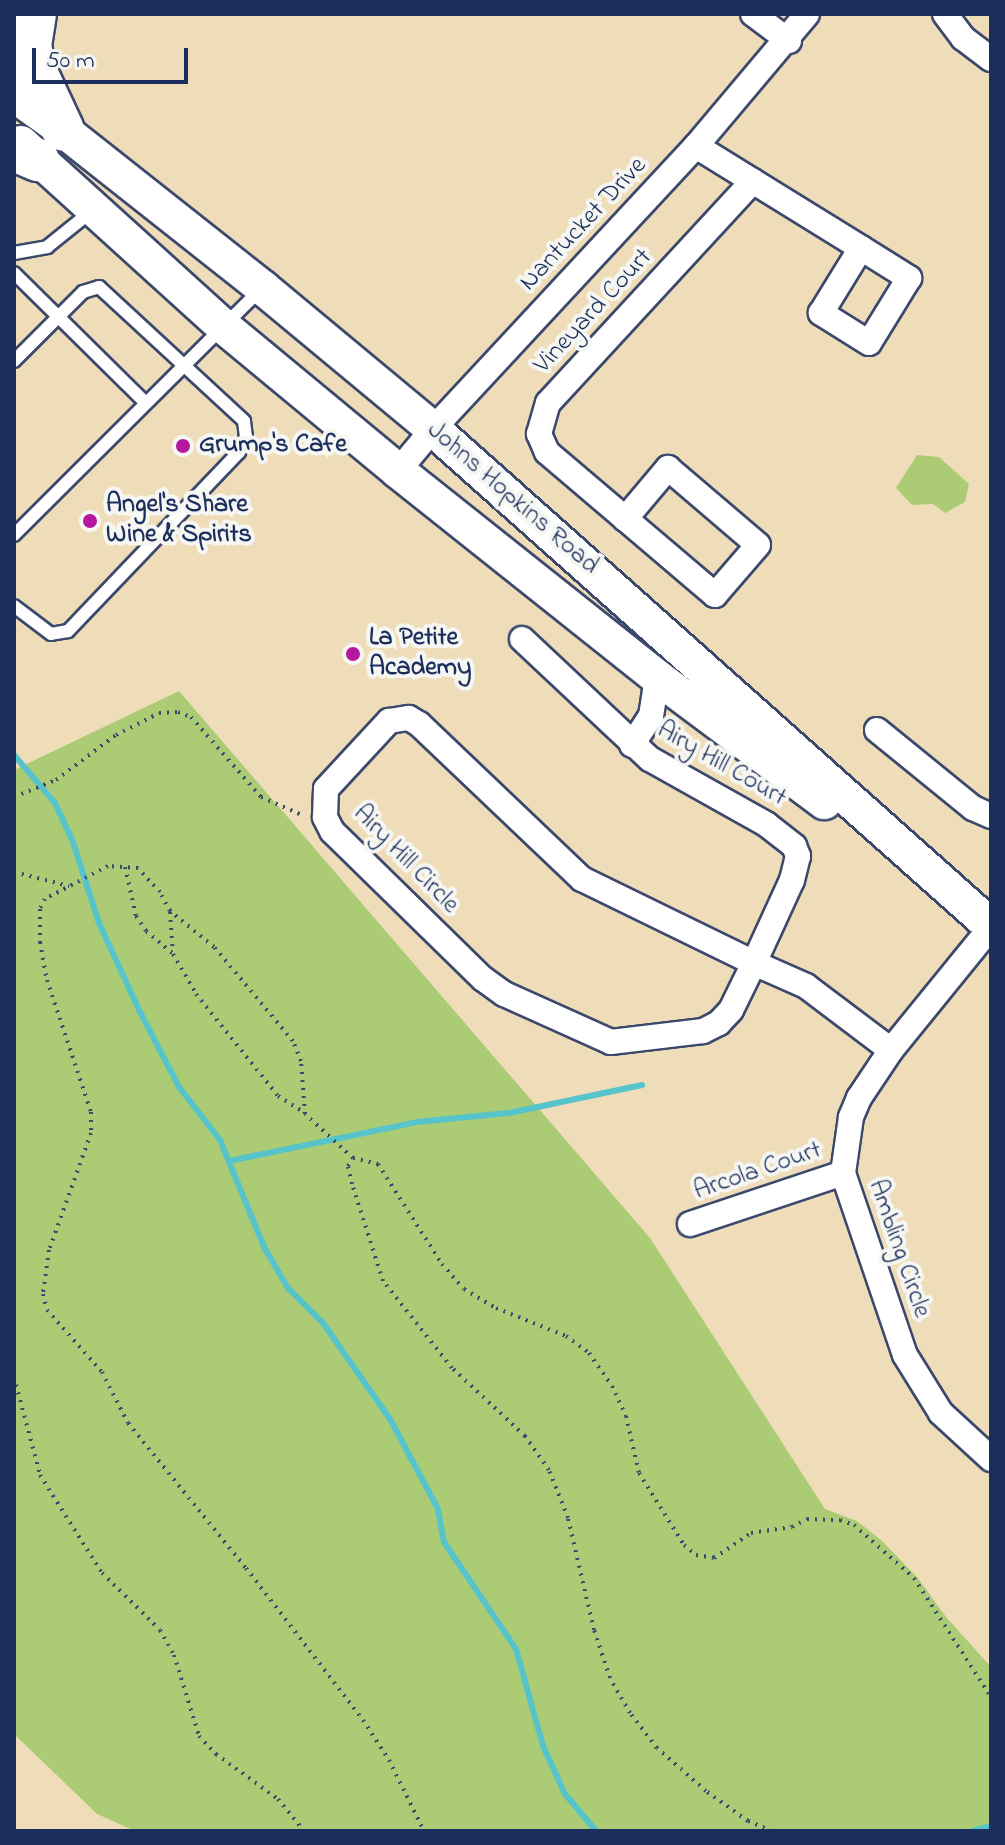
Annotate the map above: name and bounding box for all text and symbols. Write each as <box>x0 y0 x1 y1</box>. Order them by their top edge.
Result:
scale bar <box>36 32 192 82</box>
text: 50 m <box>46 44 95 79</box>
street label: Nantucket Drive <box>514 151 654 299</box>
street label: Vineyard Court <box>528 243 660 381</box>
street label: Johns Hopkins Road <box>420 416 604 582</box>
place label: Grump's Cafe <box>199 430 347 462</box>
marker: Grump's Cafe <box>174 437 192 455</box>
place label: Angel's Share Wine & Spirits <box>106 490 252 552</box>
marker: Angel's Share Wine & Spirits <box>81 512 99 530</box>
place label: La Petite Academy <box>369 623 471 684</box>
marker: La Petite Academy <box>344 645 362 663</box>
street label: Airy Hill Court <box>651 715 791 815</box>
street label: Airy Hill Circle <box>345 799 465 921</box>
street label: Arcola Court <box>690 1136 826 1208</box>
street label: Ambling Circle <box>860 1176 936 1322</box>

